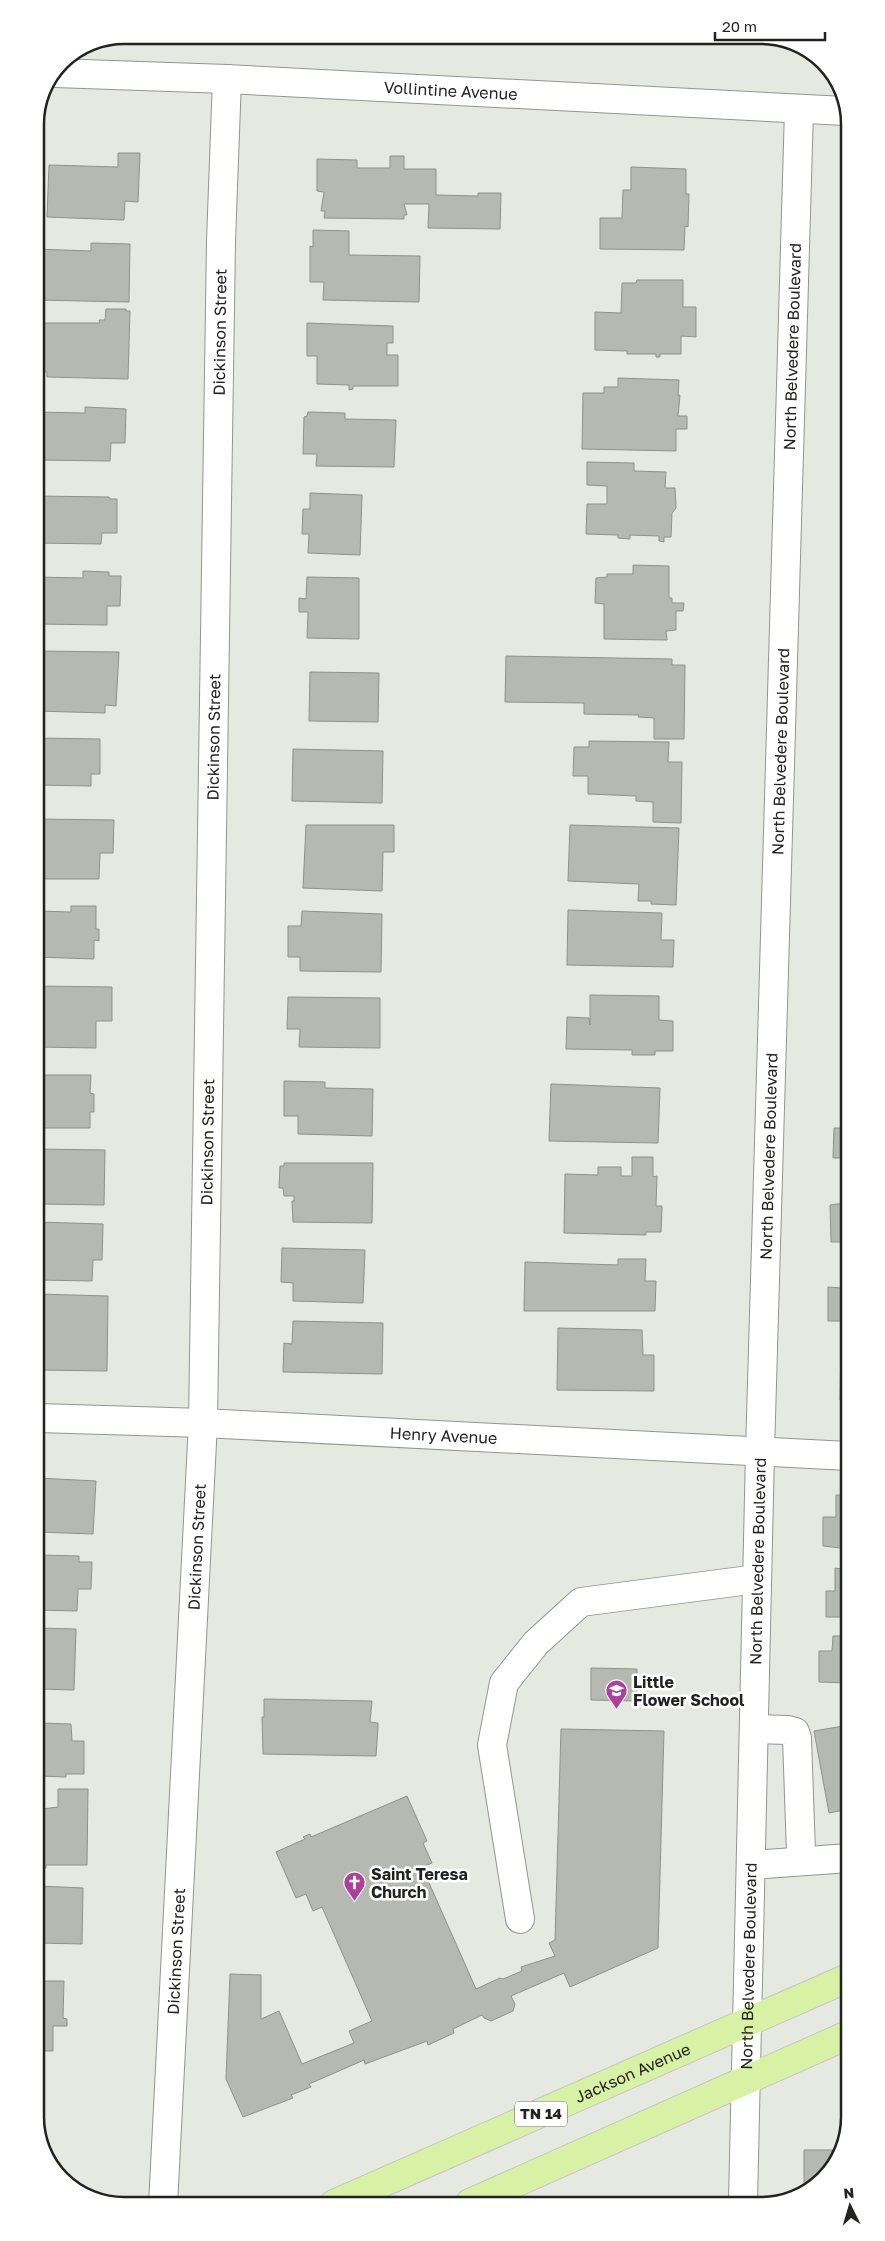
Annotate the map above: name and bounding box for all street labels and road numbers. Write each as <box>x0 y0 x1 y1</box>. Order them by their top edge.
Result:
street label: Vollintine Avenue <box>383 77 518 104</box>
street label: North Belvedere Boulevard <box>779 243 805 451</box>
street label: Dickinson Street <box>209 269 231 396</box>
street label: North Belvedere Boulevard <box>767 648 793 855</box>
street label: Dickinson Street <box>202 674 224 801</box>
street label: North Belvedere Boulevard <box>756 1052 782 1260</box>
street label: Dickinson Street <box>196 1079 218 1206</box>
street label: Henry Avenue <box>389 1423 498 1448</box>
street label: North Belvedere Boulevard <box>745 1457 770 1665</box>
street label: Dickinson Street <box>183 1483 210 1611</box>
street label: North Belvedere Boulevard <box>736 1862 761 2070</box>
street label: Dickinson Street <box>163 1888 189 2015</box>
street label: Jackson Avenue <box>572 2039 693 2107</box>
road number: TN 14 <box>515 2102 567 2126</box>

